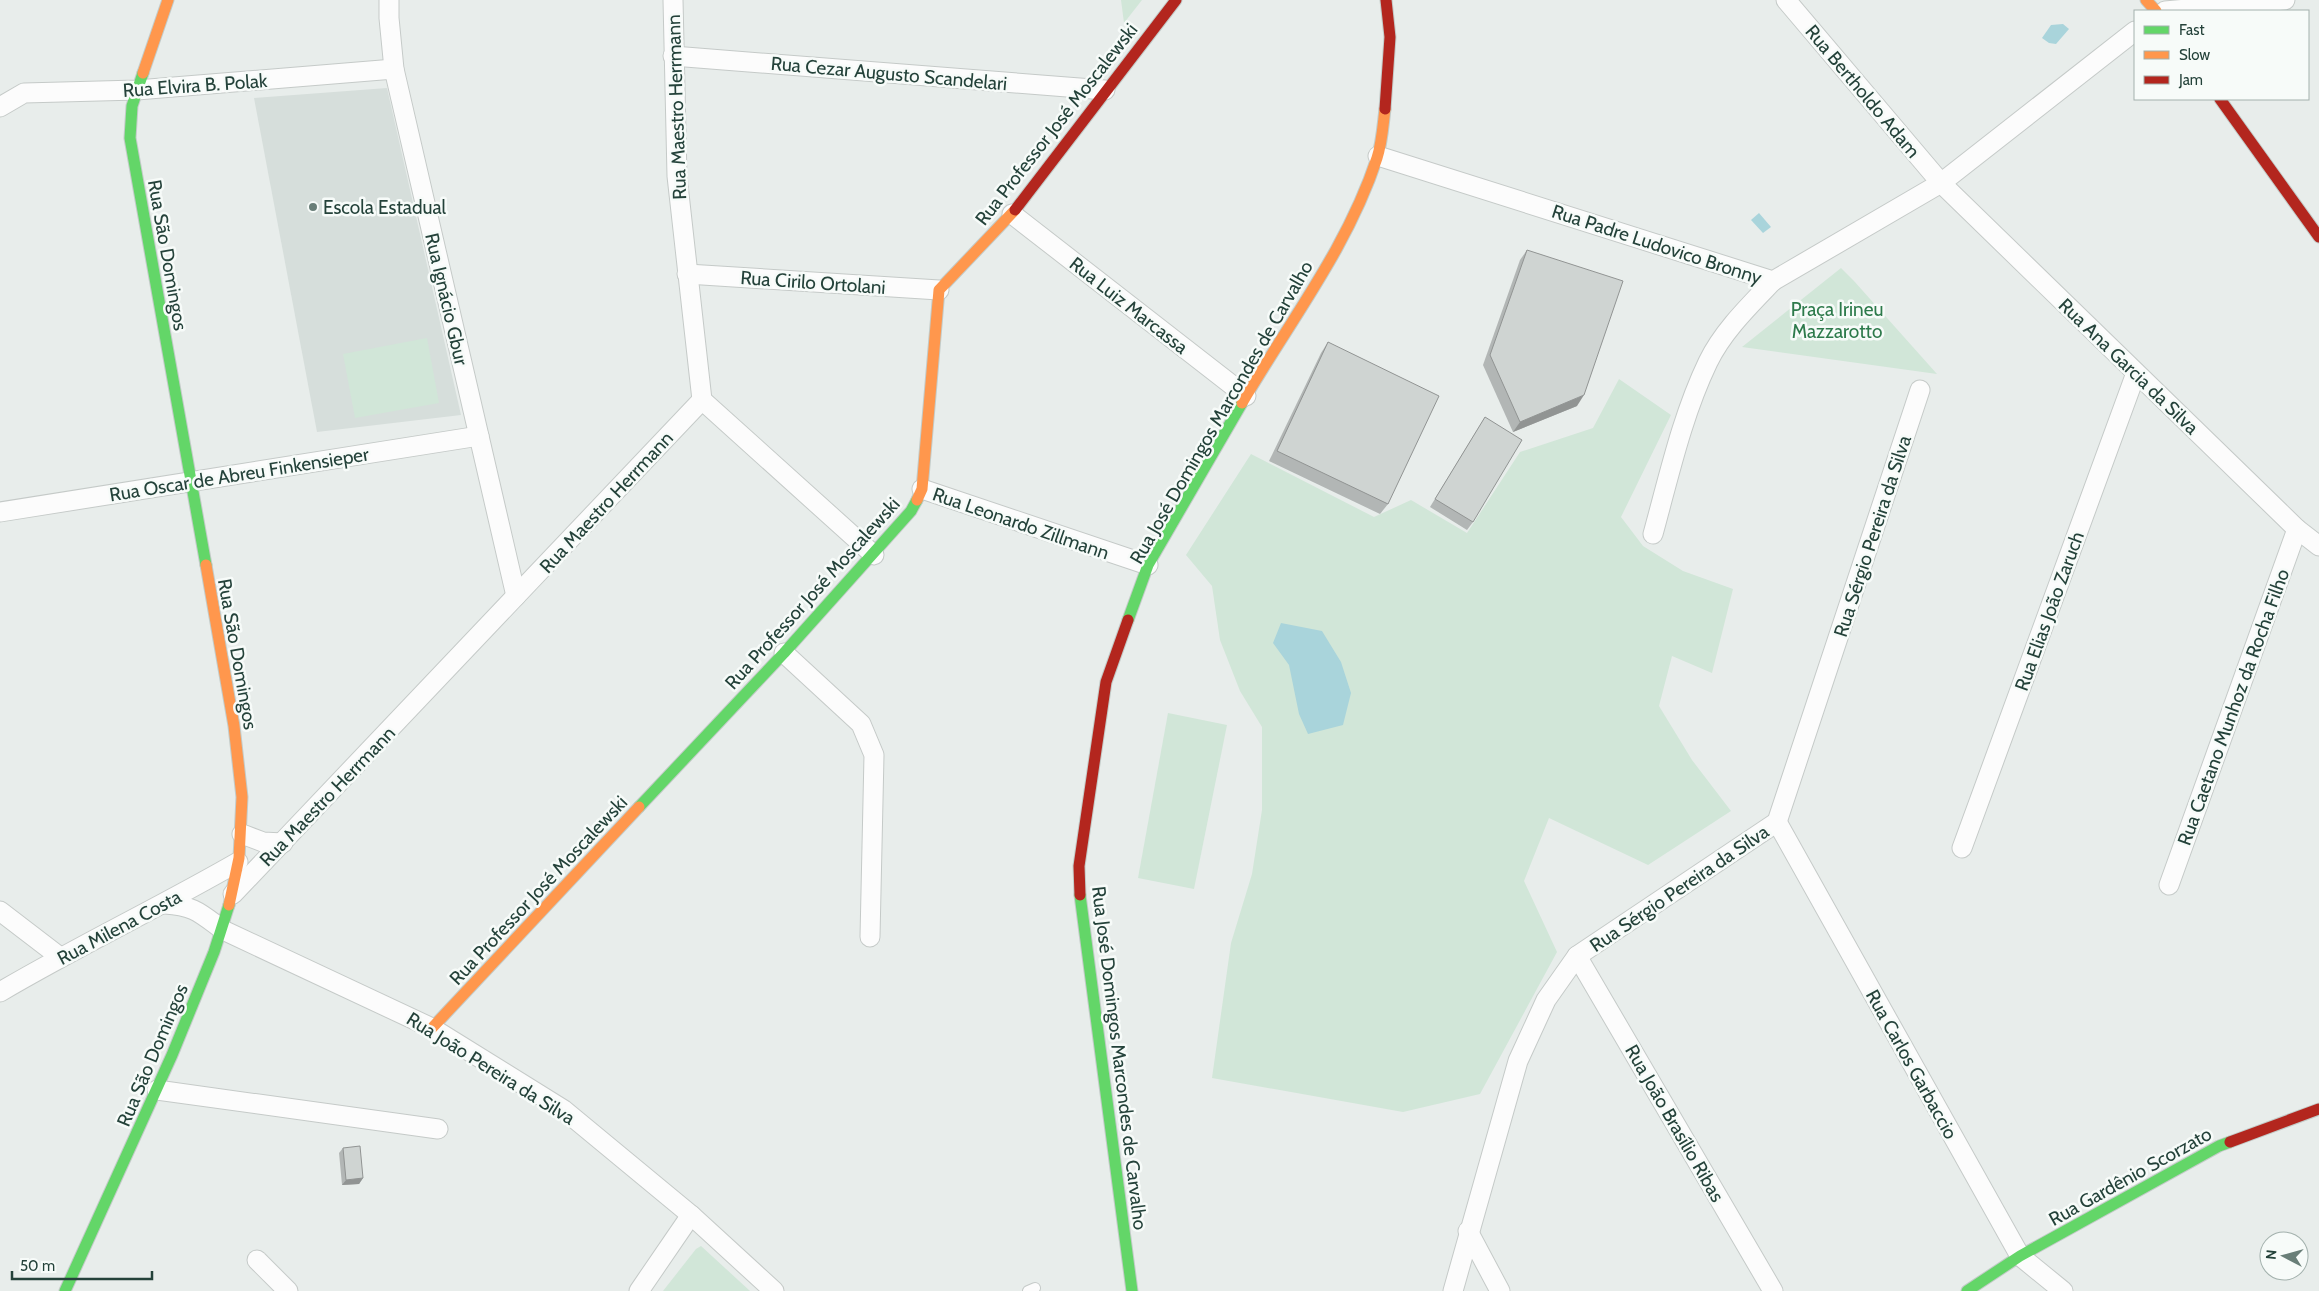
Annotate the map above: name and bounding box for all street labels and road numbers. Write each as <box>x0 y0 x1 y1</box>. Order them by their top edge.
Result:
street label: Rua Maestro Herrmann <box>662 14 691 200</box>
street label: Rua Professor José Moscalewski <box>970 19 1142 230</box>
street label: Rua Bertholdo Adam <box>1800 20 1925 162</box>
street label: Rua Cezar Augusto Scandelari <box>770 52 1008 95</box>
street label: Rua Elvira B. Polak <box>122 69 269 102</box>
street label: Rua São Domingos <box>143 178 192 332</box>
street label: Rua Padre Ludovico Bronny <box>1549 200 1765 289</box>
street label: Rua Ignácio Gbur <box>420 231 473 367</box>
street label: Rua Luiz Marcassa <box>1065 252 1192 359</box>
street label: Rua José Domingos Marcondes de Carvalho <box>1125 257 1318 568</box>
street label: Rua Cirilo Ortolani <box>740 266 886 299</box>
street label: Rua Ana Garcia da Silva <box>2054 294 2203 439</box>
street label: Rua Maestro Herrmann <box>535 427 678 578</box>
street label: Rua Sérgio Pereira da Silva <box>1829 432 1916 640</box>
street label: Rua Oscar de Abreu Finkensieper <box>108 443 370 506</box>
street label: Rua Leonardo Zillmann <box>930 482 1112 564</box>
street label: Rua Professor José Moscalewski <box>720 493 905 694</box>
street label: Rua Elias João Zaruch <box>2010 528 2089 694</box>
street label: Rua Caetano Munhoz da Rocha Filho <box>2173 566 2294 849</box>
street label: Rua São Domingos <box>213 577 262 731</box>
street label: Rua Maestro Herrmann <box>255 722 400 871</box>
street label: Rua Professor José Moscalewski <box>445 791 632 990</box>
street label: Rua Sérgio Pereira da Silva <box>1586 820 1773 957</box>
street label: Rua Milena Costa <box>53 885 185 970</box>
street label: Rua José Domingos Marcondes de Carvalho <box>1087 885 1152 1231</box>
street label: Rua São Domingos <box>112 980 193 1130</box>
street label: Rua Carlos Garbaccio <box>1861 985 1962 1143</box>
street label: Rua João Pereira da Silva <box>402 1007 579 1130</box>
street label: Rua João Brasílio Ribas <box>1620 1041 1729 1206</box>
street label: Rua Gardênio Scorzato <box>2045 1122 2216 1231</box>

